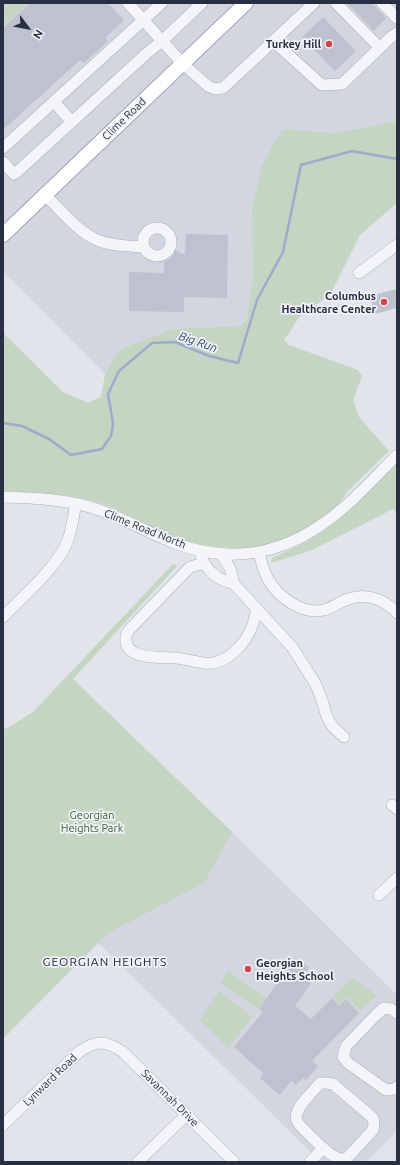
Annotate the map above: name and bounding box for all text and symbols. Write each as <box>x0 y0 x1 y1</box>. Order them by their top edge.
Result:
north arrow <box>8 8 48 48</box>
text: N <box>31 28 45 41</box>
place label: Turkey Hill <box>266 37 321 51</box>
marker: Turkey Hill <box>324 39 334 49</box>
street label: Clime Road <box>99 95 149 143</box>
place label: Columbus Healthcare Center <box>282 289 376 315</box>
marker: Columbus Healthcare Center <box>379 297 389 307</box>
water label: Big Run <box>177 329 219 355</box>
street label: Clime Road North <box>102 507 188 551</box>
park label: Georgian Heights Park <box>61 808 123 834</box>
district label: GEORGIAN HEIGHTS <box>43 955 167 969</box>
place label: Georgian Heights School <box>256 956 333 982</box>
marker: Georgian Heights School <box>243 964 253 974</box>
street label: Lynward Road <box>20 1051 80 1109</box>
street label: Savannah Drive <box>139 1067 201 1129</box>

